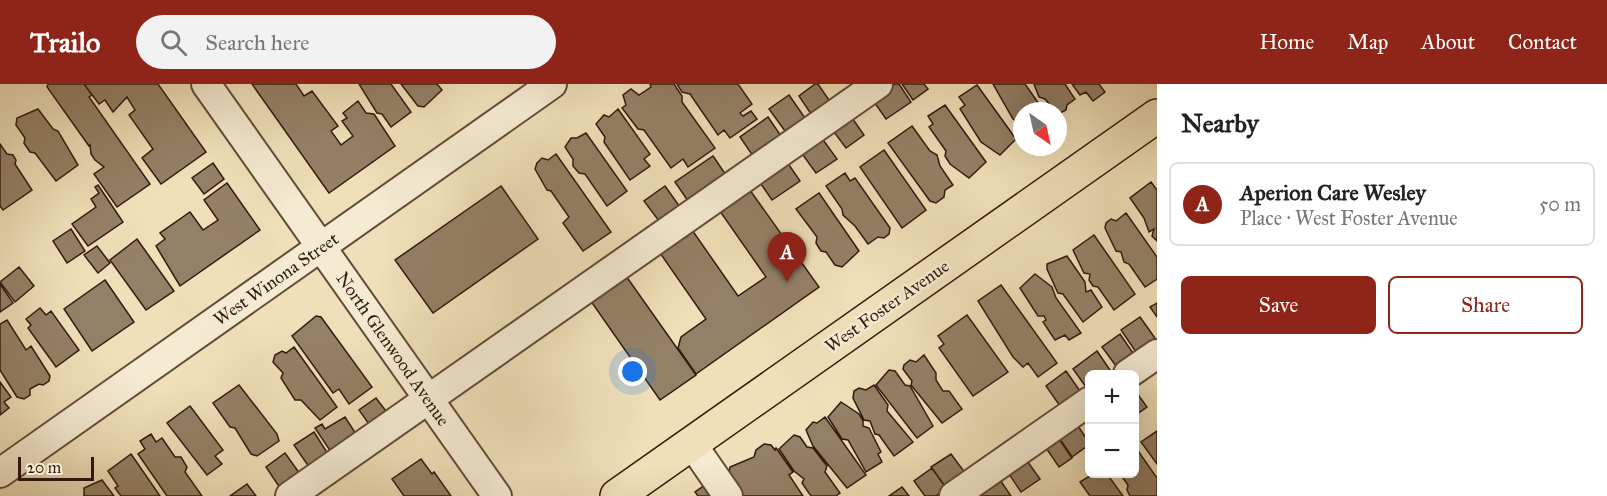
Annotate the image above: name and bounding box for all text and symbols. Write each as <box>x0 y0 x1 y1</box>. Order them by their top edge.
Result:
search box <box>136 15 556 69</box>
text: Trailo <box>30 25 100 60</box>
icon: search <box>157 26 190 59</box>
text: Search here <box>205 29 309 56</box>
text: Home <box>1259 29 1314 55</box>
text: Map <box>1347 29 1388 55</box>
text: About <box>1421 29 1475 55</box>
text: Contact <box>1508 29 1577 55</box>
north arrow <box>1013 102 1067 156</box>
text: Nearby <box>1181 107 1259 139</box>
text: Aperion Care Wesley <box>1240 179 1426 206</box>
text: A <box>1196 192 1209 216</box>
text: 50 m <box>1539 192 1581 216</box>
text: Place · West Foster Avenue <box>1240 206 1458 230</box>
street label: West Winona Street <box>209 227 343 330</box>
pin: A <box>768 232 806 282</box>
street label: West Foster Avenue <box>821 255 953 357</box>
street label: North Glenwood Avenue <box>331 268 455 430</box>
button: Save <box>1181 276 1376 334</box>
button: Share <box>1388 276 1583 334</box>
your location <box>618 357 647 386</box>
map controls <box>1085 370 1139 478</box>
button: + <box>1085 370 1139 424</box>
button: − <box>1085 424 1139 478</box>
scale bar <box>18 454 94 482</box>
text: 20 m <box>27 458 61 477</box>

